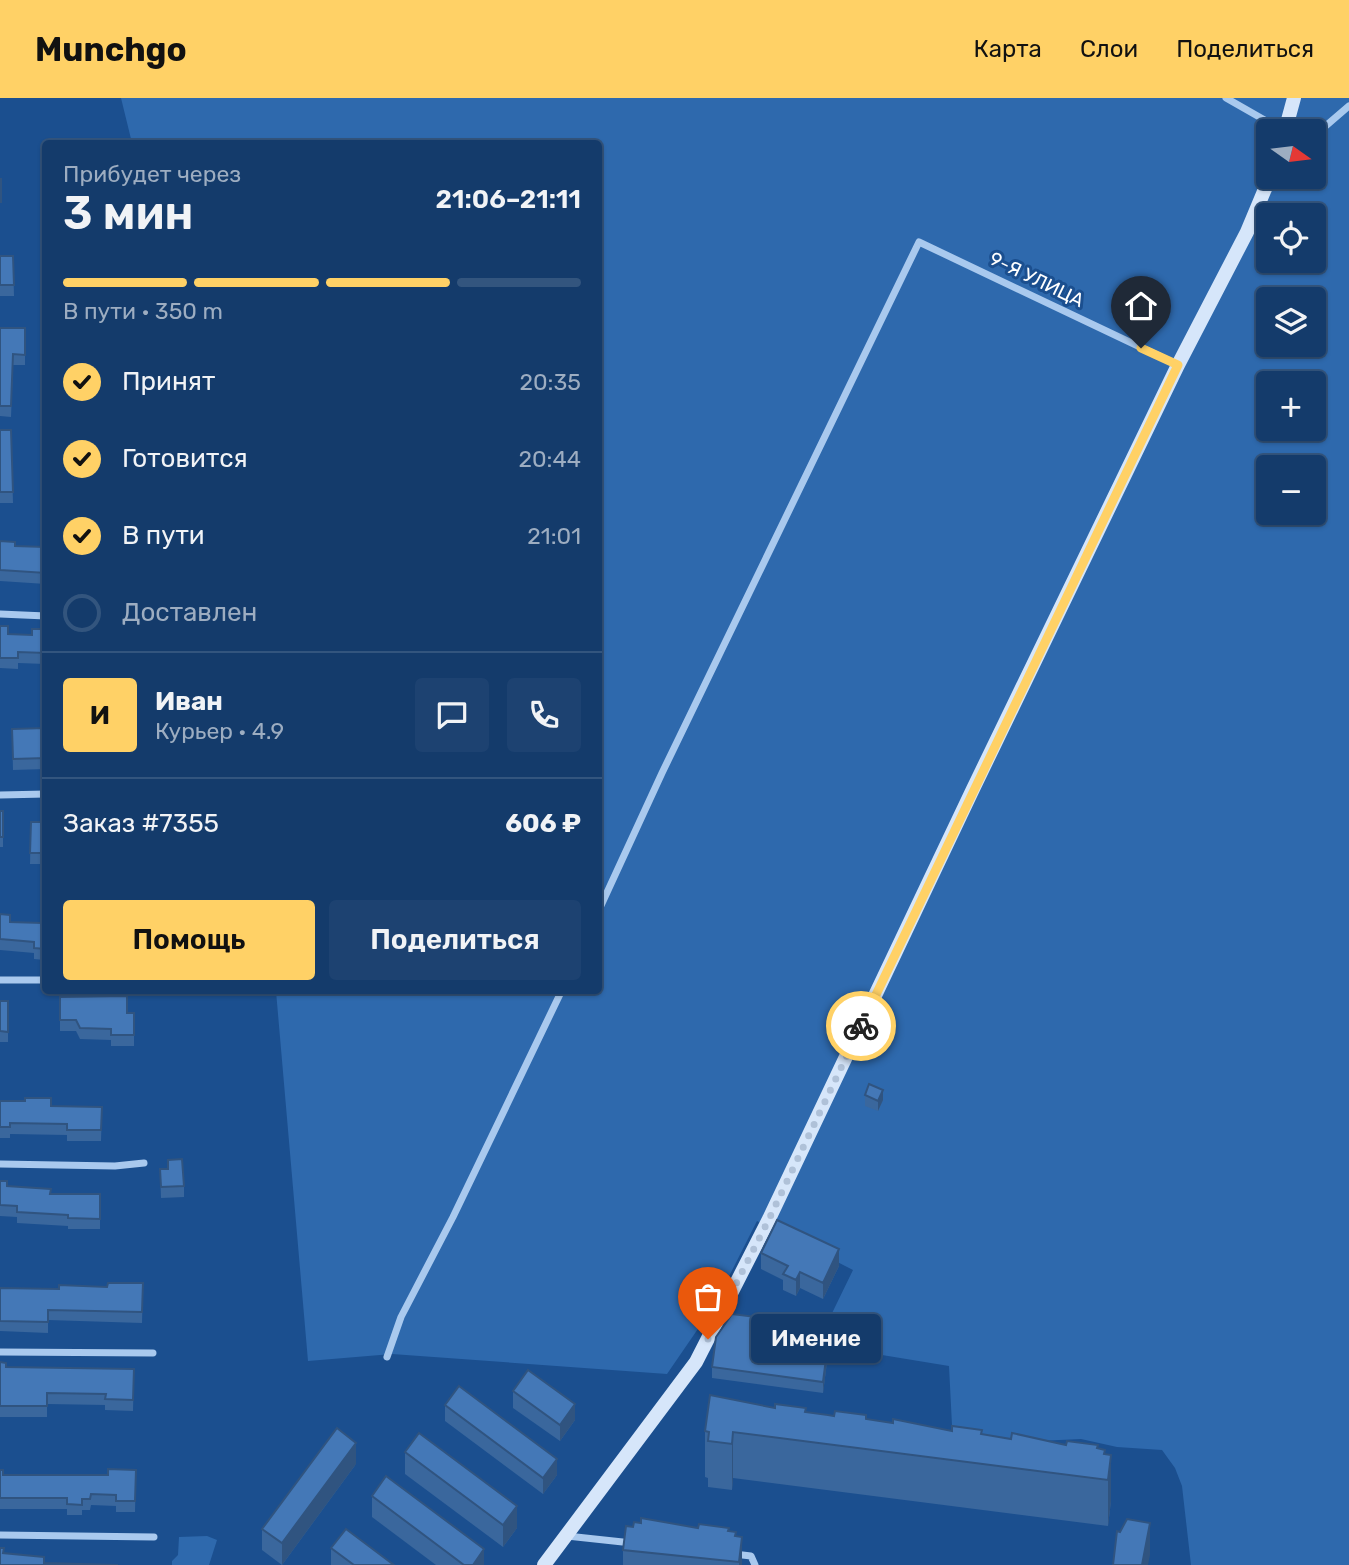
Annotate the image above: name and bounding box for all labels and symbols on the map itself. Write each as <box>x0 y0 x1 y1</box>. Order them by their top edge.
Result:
north arrow <box>1256 119 1326 189</box>
street label: 9-Я УЛИЦА <box>986 247 1088 312</box>
pin <box>1111 276 1171 348</box>
courier <box>826 991 896 1061</box>
pin <box>678 1267 738 1339</box>
callout: Имение <box>750 1314 880 1364</box>

